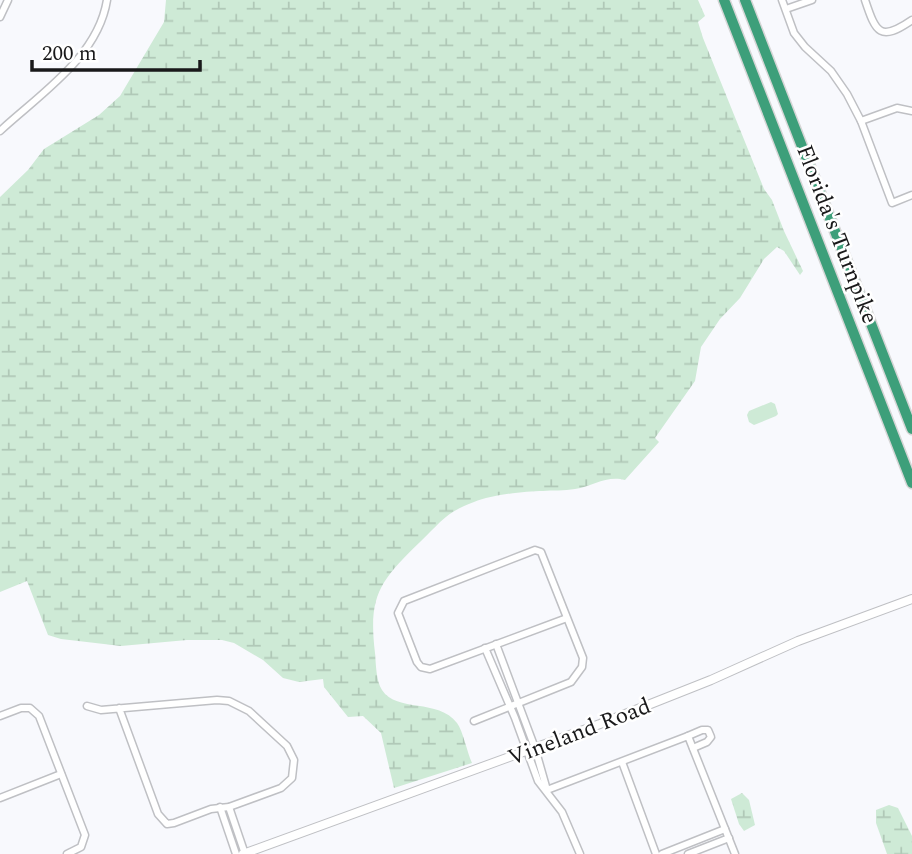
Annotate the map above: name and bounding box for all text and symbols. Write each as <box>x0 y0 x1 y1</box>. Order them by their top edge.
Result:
scale bar <box>32 28 200 72</box>
text: 200 m <box>42 38 97 70</box>
street label: Florida's Turnpike <box>786 140 887 329</box>
street label: Vineland Road <box>503 689 656 776</box>

